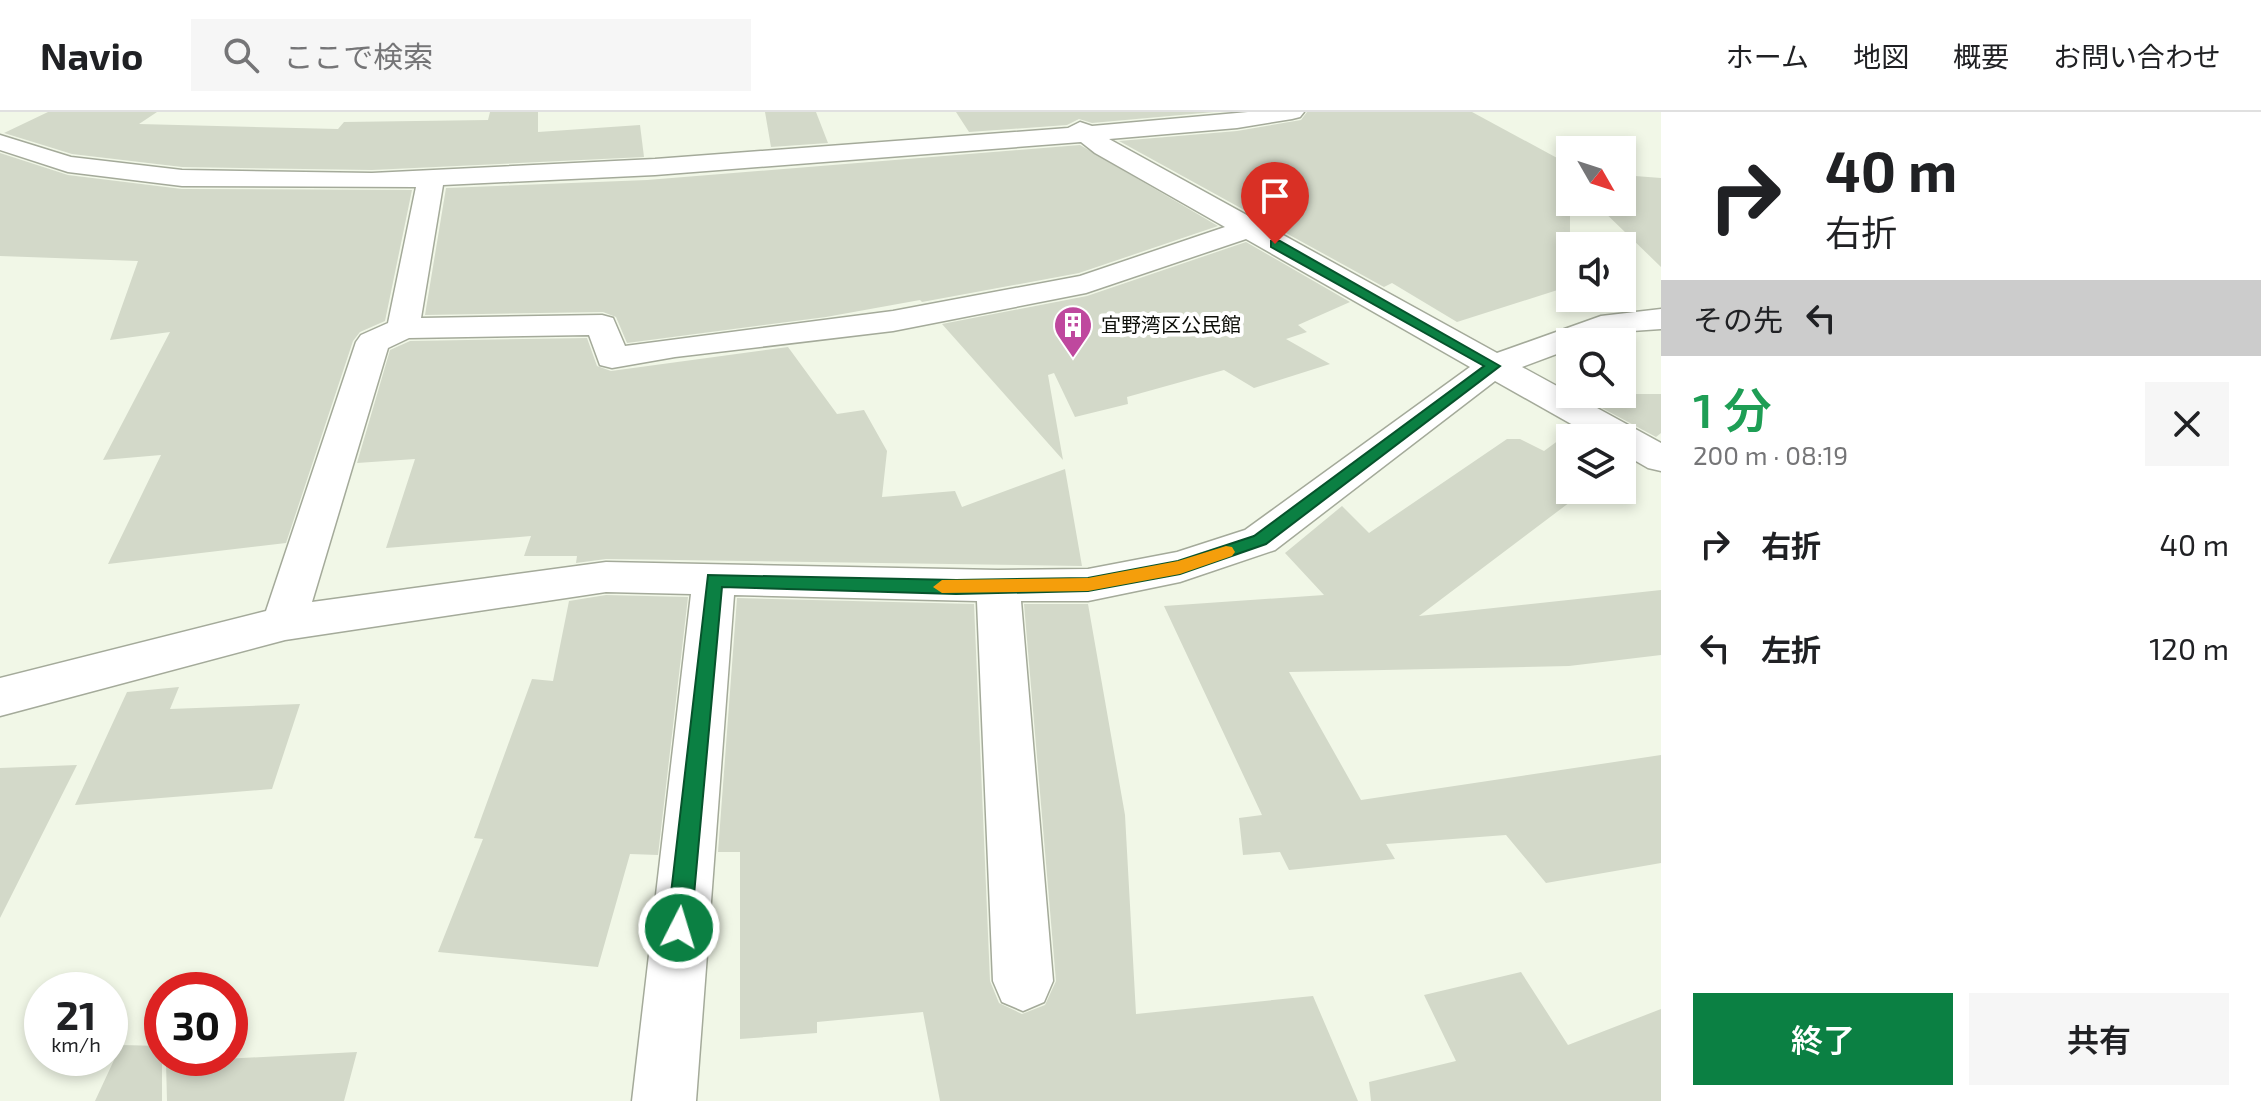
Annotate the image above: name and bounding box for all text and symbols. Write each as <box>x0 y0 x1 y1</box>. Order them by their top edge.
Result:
search box <box>191 19 751 91</box>
text: Navio <box>40 32 143 78</box>
icon: search <box>219 33 263 77</box>
text: ここで検索 <box>283 38 433 74</box>
text: ホーム <box>1726 39 1809 73</box>
text: 地図 <box>1853 39 1909 73</box>
text: 概要 <box>1953 39 2009 73</box>
text: お問い合わせ <box>2053 39 2221 73</box>
north arrow <box>1556 136 1636 216</box>
map controls <box>1556 136 1636 504</box>
text: 40 m <box>1825 136 1957 203</box>
icon: right <box>1693 144 1797 248</box>
pin <box>1241 162 1309 244</box>
icon: arrive <box>1253 174 1297 218</box>
text: 右折 <box>1825 210 1897 253</box>
button: sound <box>1556 232 1636 312</box>
icon: left <box>1799 296 1843 340</box>
text: その先 <box>1693 301 1783 337</box>
building icon: 宜野湾区公民館 <box>1052 304 1094 359</box>
place label: 宜野湾区公民館 <box>1101 312 1241 336</box>
button: search <box>1556 328 1636 408</box>
text: 1 分 <box>1693 380 1772 438</box>
button: close <box>2145 382 2229 466</box>
button: layers <box>1556 424 1636 504</box>
text: 200 m · 08:19 <box>1693 439 1848 470</box>
icon: right <box>1693 522 1737 566</box>
text: 40 m <box>2159 526 2229 562</box>
text: 右折 <box>1761 527 1821 563</box>
icon: left <box>1693 626 1737 670</box>
text: 120 m <box>2149 630 2229 666</box>
text: 左折 <box>1761 631 1821 667</box>
position arrow <box>637 886 721 970</box>
speed limit sign: 30 <box>144 972 248 1076</box>
text: 21 <box>56 990 96 1038</box>
button: 終了 <box>1693 993 1953 1085</box>
button: 共有 <box>1969 993 2229 1085</box>
text: km/h <box>51 1032 101 1056</box>

